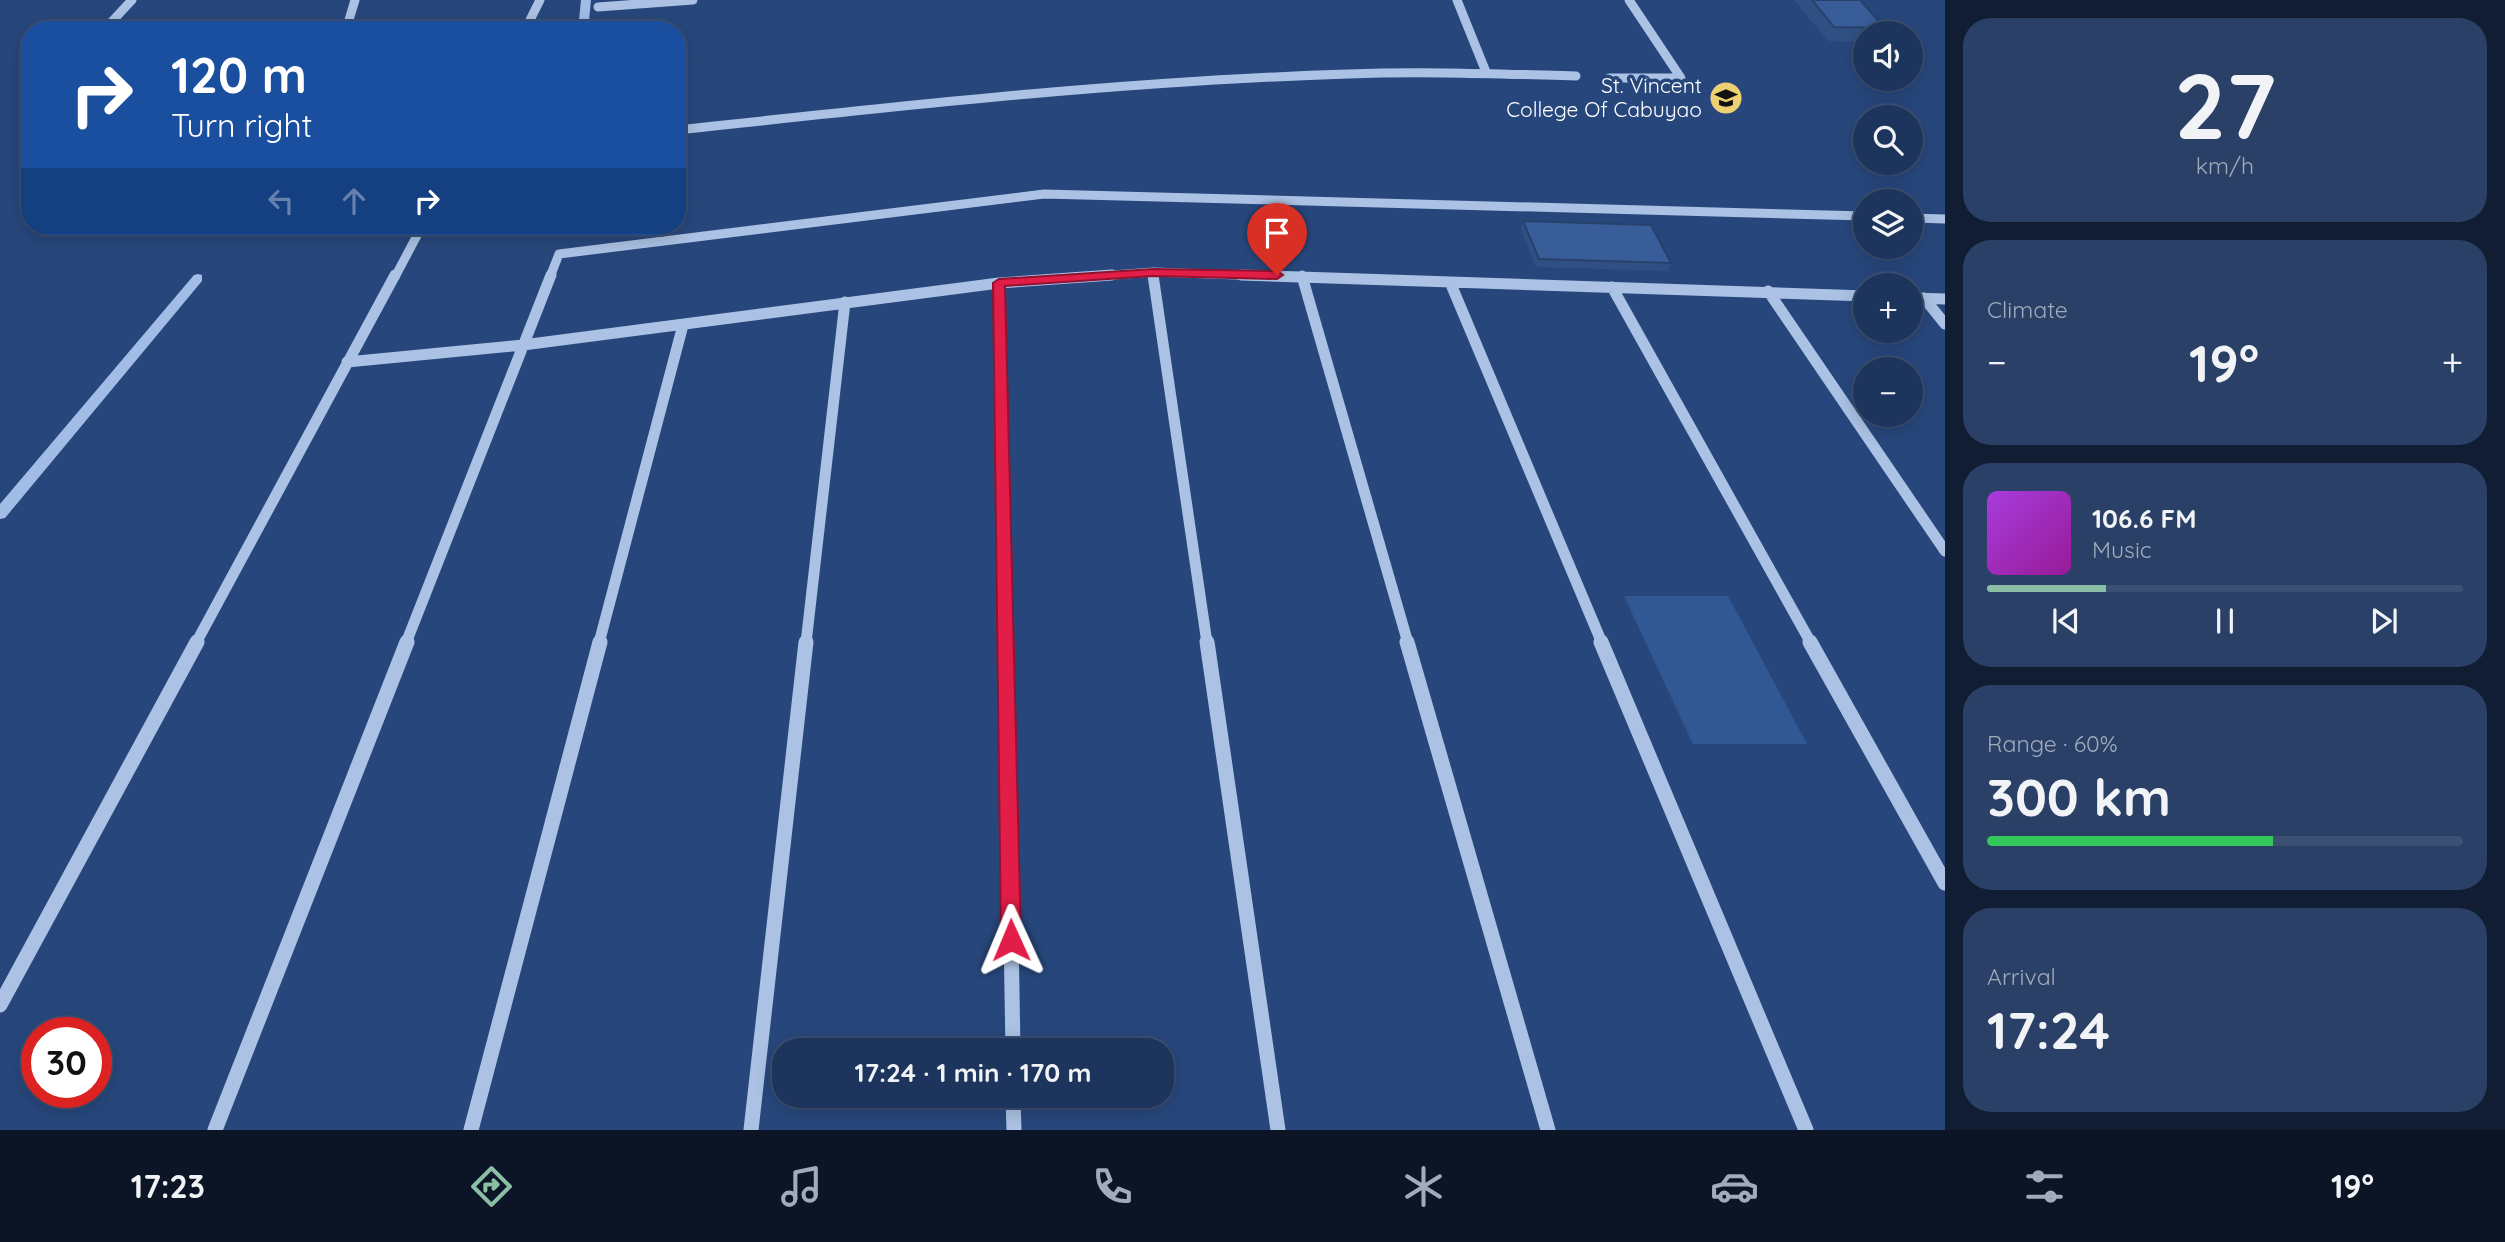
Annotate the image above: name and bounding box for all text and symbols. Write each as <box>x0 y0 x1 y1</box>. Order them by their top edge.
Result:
map controls <box>1853 21 1923 427</box>
button: sound <box>1853 21 1923 91</box>
text: 120 m <box>171 44 307 105</box>
text: 27 <box>2174 48 2276 162</box>
icon: right <box>56 49 147 140</box>
place label: St. Vincent College Of Cabuyao <box>1506 72 1702 122</box>
school or university icon: St. Vincent College Of Cabuyao <box>1707 79 1745 117</box>
text: Turn right <box>171 105 312 145</box>
button: search <box>1853 105 1923 175</box>
text: km/h <box>2196 151 2254 180</box>
icon: left <box>262 182 300 220</box>
icon: ahead <box>335 182 373 220</box>
icon: right <box>408 182 446 220</box>
button: layers <box>1853 189 1923 259</box>
pin <box>1247 203 1307 275</box>
icon: arrive <box>1258 214 1296 252</box>
button: + <box>1853 273 1923 343</box>
text: Climate <box>1987 295 2068 324</box>
text: 19° <box>2189 330 2259 395</box>
text: − <box>1987 338 2007 386</box>
text: + <box>2442 338 2463 386</box>
button: − <box>1853 357 1923 427</box>
text: 106.6 FM <box>2092 502 2197 535</box>
text: Music <box>2092 535 2152 564</box>
icon: previous <box>2047 602 2085 640</box>
icon: pause <box>2206 602 2244 640</box>
icon: next <box>2365 602 2403 640</box>
text: Range · 60% <box>1987 729 2118 758</box>
text: 300 km <box>1987 764 2171 829</box>
position arrow <box>974 903 1048 977</box>
text: Arrival <box>1987 962 2056 991</box>
text: 17:24 <box>1987 997 2110 1062</box>
speed limit sign: 30 <box>21 1017 112 1108</box>
text: 17:24 · 1 min · 170 m <box>855 1056 1091 1089</box>
icon: directions <box>467 1162 516 1211</box>
icon: music <box>777 1162 826 1211</box>
icon: phone <box>1088 1162 1137 1211</box>
icon: climate <box>1399 1162 1448 1211</box>
icon: car <box>1710 1162 1759 1211</box>
icon: filters <box>2020 1162 2069 1211</box>
text: 17:23 <box>131 1166 205 1206</box>
text: 19° <box>2331 1166 2374 1206</box>

